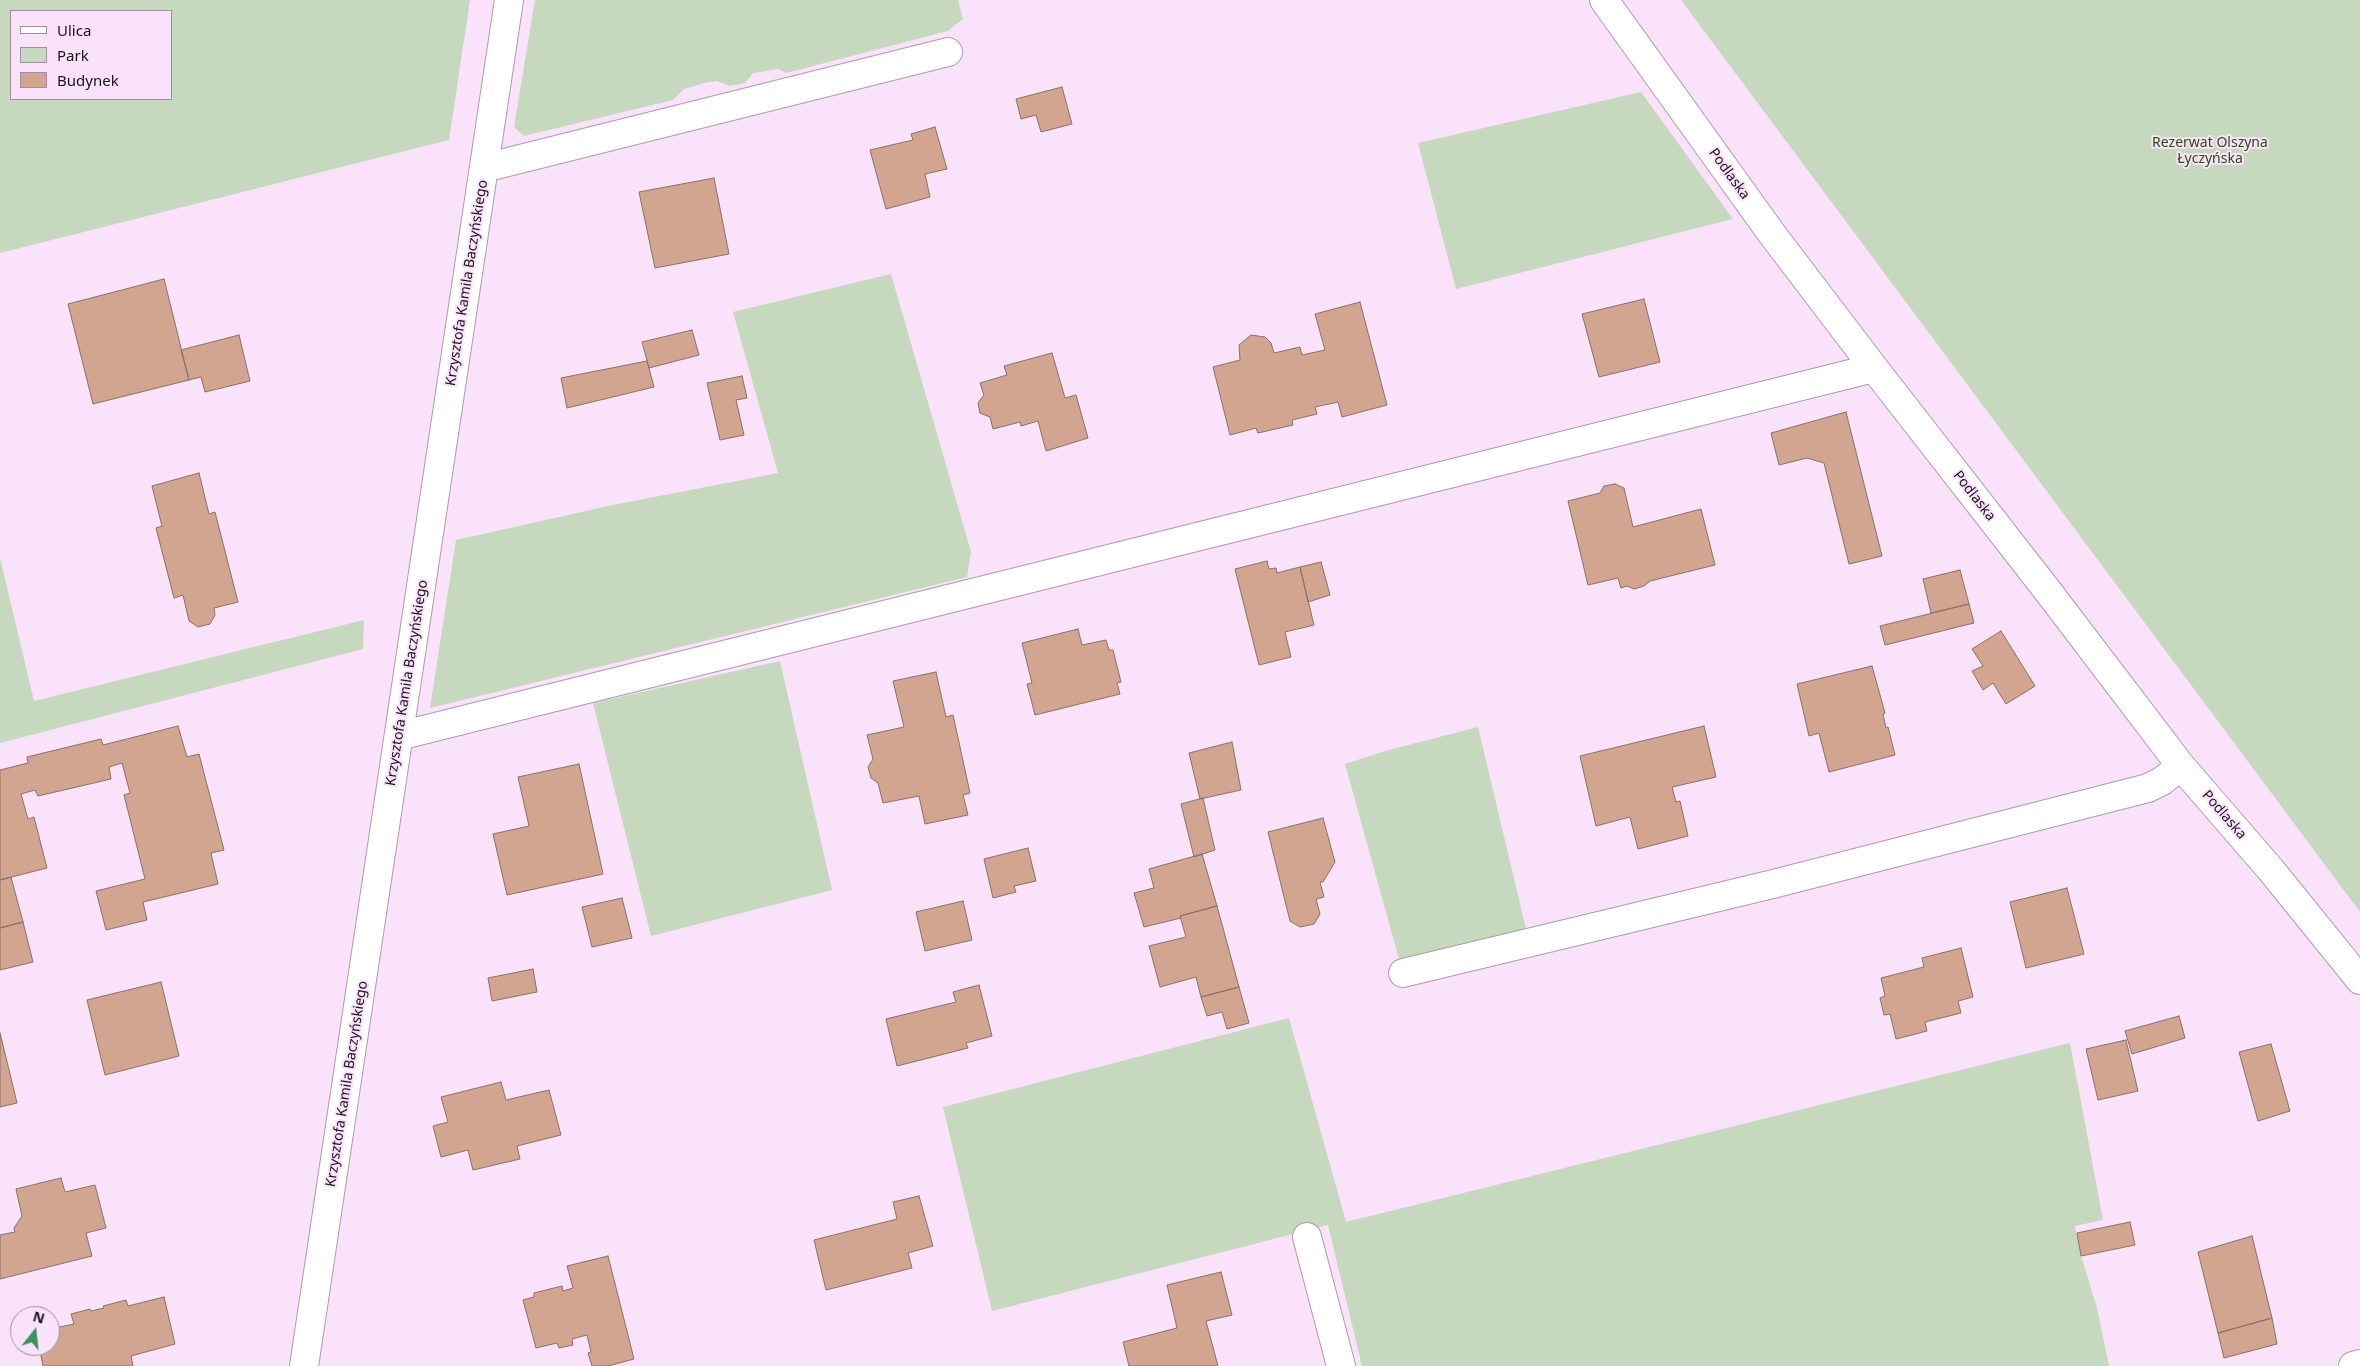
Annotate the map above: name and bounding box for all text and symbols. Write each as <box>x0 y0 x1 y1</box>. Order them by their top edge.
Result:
legend <box>10 10 172 100</box>
text: Ulica <box>57 20 91 40</box>
text: Park <box>57 45 89 65</box>
text: Budynek <box>57 70 119 90</box>
park label: Rezerwat Olszyna Łyczyńska <box>2152 135 2268 168</box>
street label: Podlaska <box>1705 145 1753 203</box>
street label: Krzysztofa Kamila Baczyńskiego <box>442 179 492 387</box>
street label: Podlaska <box>1949 468 1999 524</box>
street label: Krzysztofa Kamila Baczyńskiego <box>382 579 432 787</box>
street label: Podlaska <box>2198 787 2250 843</box>
street label: Krzysztofa Kamila Baczyńskiego <box>322 980 372 1188</box>
north arrow <box>10 1306 60 1356</box>
text: N <box>31 1306 47 1328</box>

